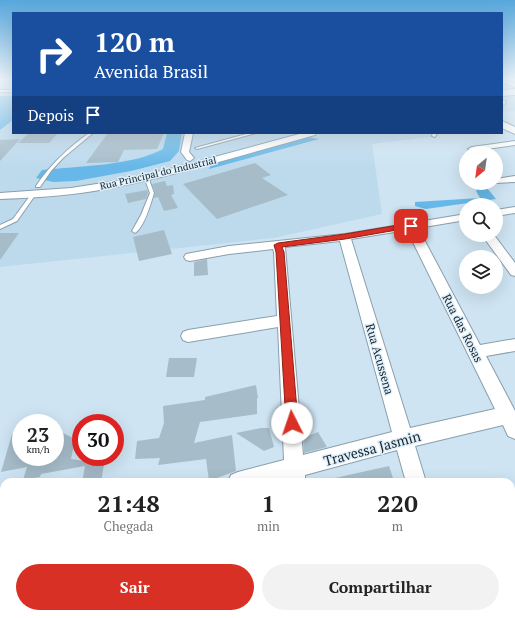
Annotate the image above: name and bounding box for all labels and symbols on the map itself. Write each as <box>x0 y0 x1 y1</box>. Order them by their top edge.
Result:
north arrow <box>459 146 503 190</box>
street label: Rua Principal do Industrial <box>98 153 218 193</box>
pin <box>394 209 428 243</box>
street label: Rua das Rosas <box>439 291 487 365</box>
street label: Rua Acussena <box>363 322 397 396</box>
position arrow <box>271 402 313 444</box>
speed limit sign: 30 <box>72 414 124 466</box>
street label: Travessa Jasmin <box>321 426 423 470</box>

